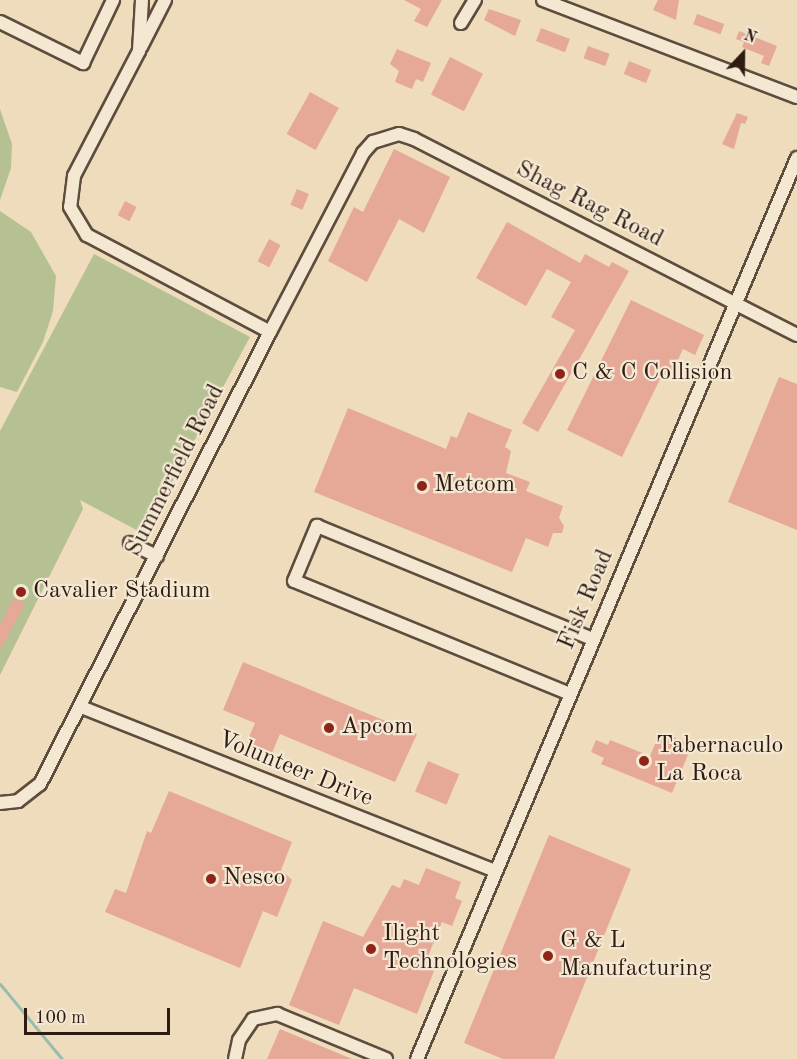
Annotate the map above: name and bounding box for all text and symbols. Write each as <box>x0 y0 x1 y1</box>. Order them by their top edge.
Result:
north arrow <box>713 24 773 84</box>
text: N <box>741 28 758 47</box>
street label: Shag Rag Road <box>510 155 668 255</box>
place label: C & C Collision <box>572 360 732 388</box>
marker: C & C Collision <box>553 367 567 381</box>
street label: Summerfield Road <box>120 380 232 562</box>
place label: Metcom <box>434 472 515 500</box>
marker: Metcom <box>415 479 429 493</box>
street label: Fisk Road <box>553 546 621 654</box>
place label: Cavalier Stadium <box>33 578 211 606</box>
marker: Cavalier Stadium <box>14 585 28 599</box>
place label: Apcom <box>341 714 413 742</box>
marker: Apcom <box>322 721 336 735</box>
street label: Volunteer Drive <box>213 726 377 814</box>
place label: Tabernaculo La Roca <box>656 733 783 789</box>
marker: Tabernaculo La Roca <box>637 754 651 768</box>
place label: Nesco <box>223 865 285 893</box>
marker: Nesco <box>204 872 218 886</box>
place label: Ilight Technologies <box>383 921 517 977</box>
place label: G & L Manufacturing <box>560 928 711 984</box>
marker: Ilight Technologies <box>364 942 378 956</box>
marker: G & L Manufacturing <box>541 949 555 963</box>
scale bar <box>27 996 172 1034</box>
text: 100 m <box>35 1009 86 1027</box>

